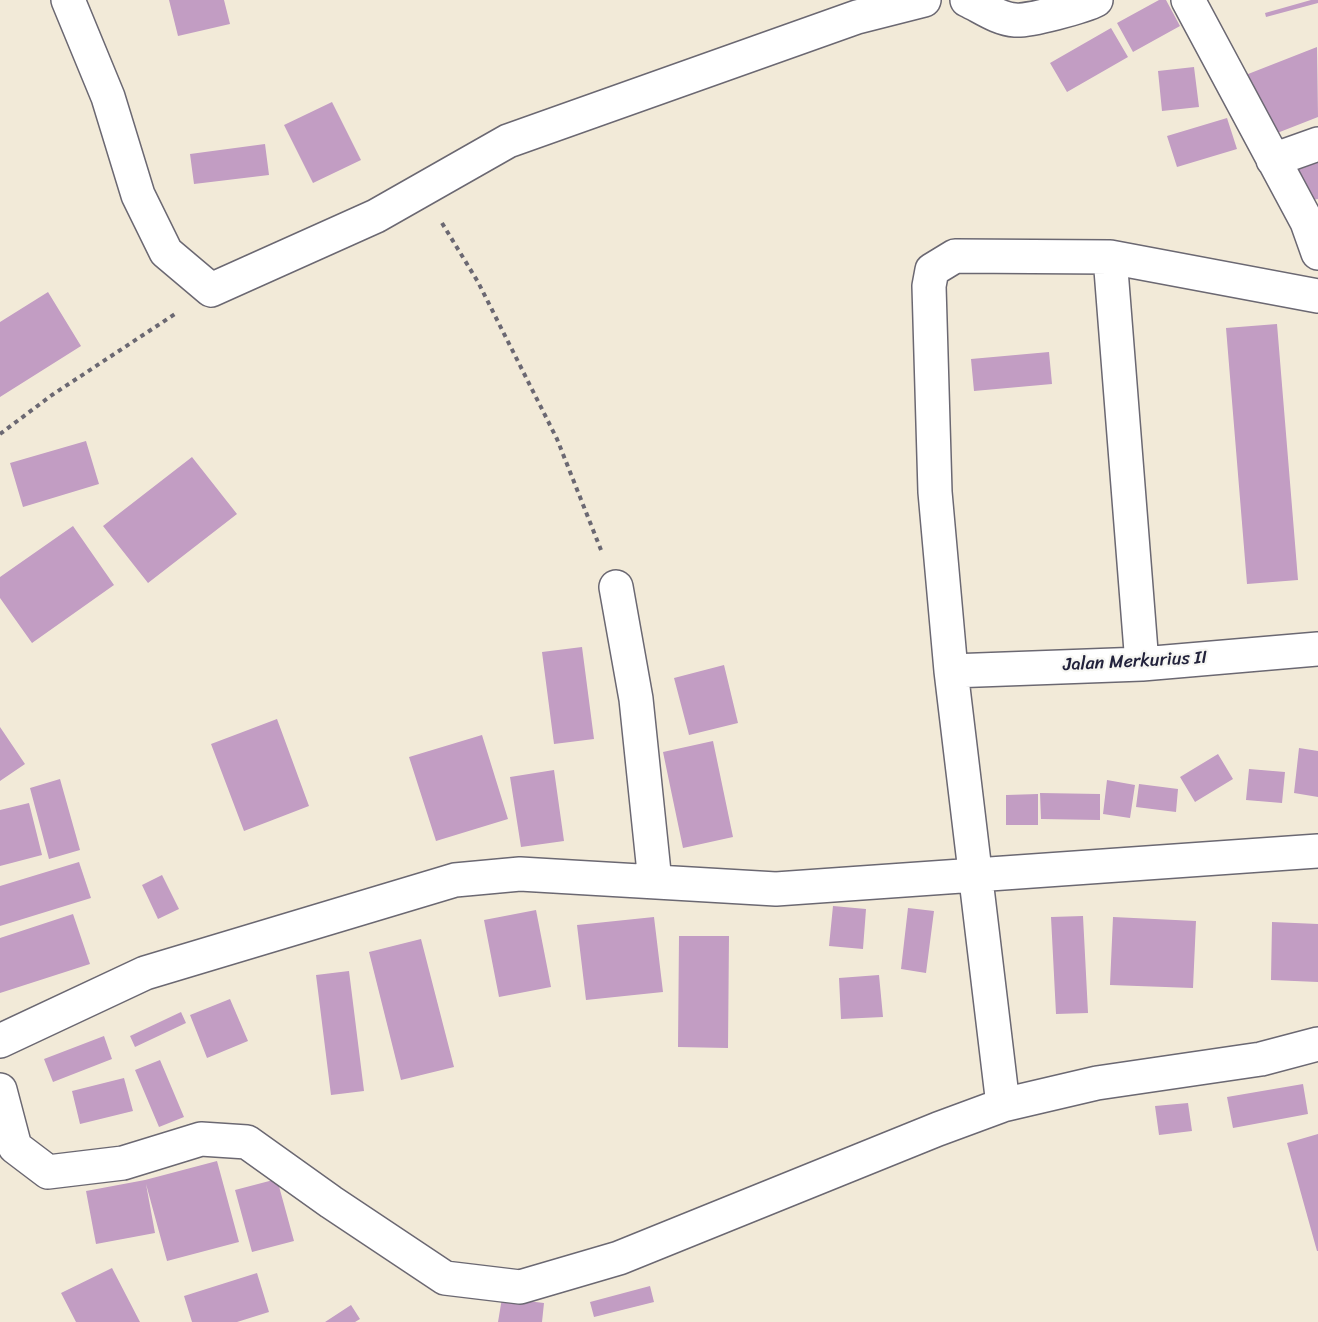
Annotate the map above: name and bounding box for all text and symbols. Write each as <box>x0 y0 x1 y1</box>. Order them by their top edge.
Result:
street label: Jalan Merkurius II <box>1062 647 1208 677</box>

